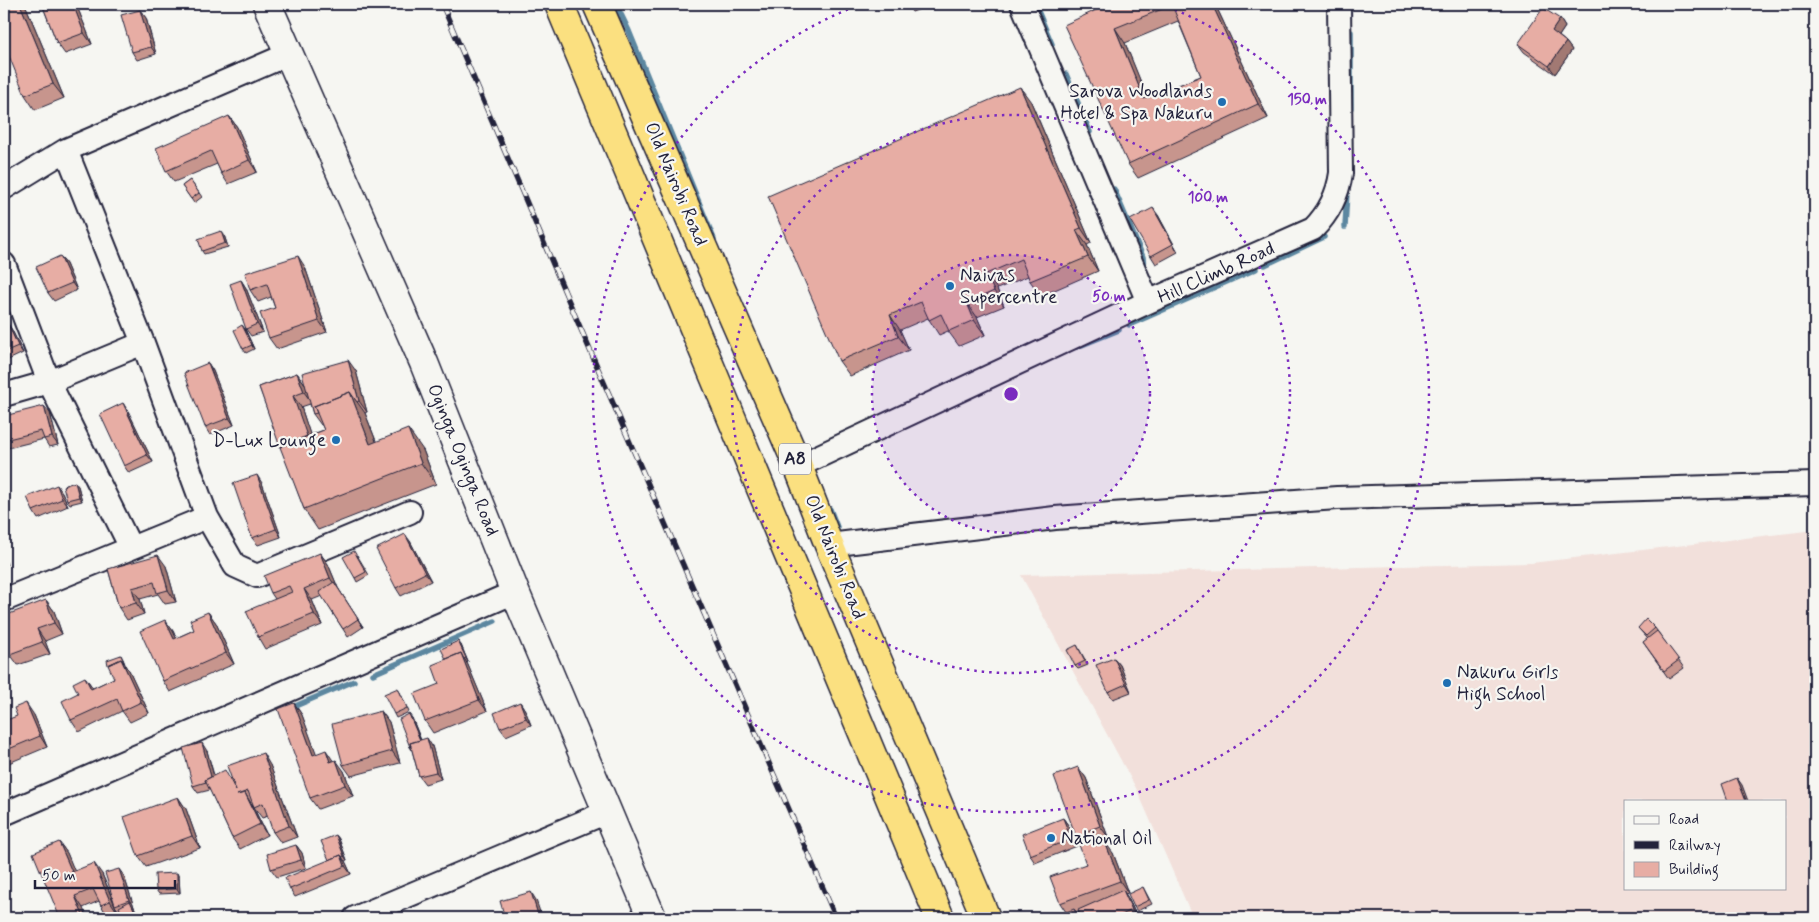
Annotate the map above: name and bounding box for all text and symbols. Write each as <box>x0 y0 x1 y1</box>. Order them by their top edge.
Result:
place label: Sarova Woodlands Hotel & Spa Nakuru <box>1060 79 1213 126</box>
text: 150 m <box>1287 90 1327 110</box>
marker: Sarova Woodlands Hotel & Spa Nakuru <box>1216 96 1228 108</box>
street label: Old Nairobi Road <box>639 118 713 250</box>
text: 100 m <box>1188 188 1228 208</box>
street label: Hill Climb Road <box>1154 236 1278 310</box>
place label: Naivas Supercentre <box>960 263 1057 310</box>
marker: Naivas Supercentre <box>944 280 956 292</box>
text: 50 m <box>1092 287 1126 307</box>
street label: Oginga Oginga Road <box>419 380 505 541</box>
centre of rings <box>1002 385 1020 403</box>
place label: D-Lux Lounge <box>212 428 326 456</box>
marker: D-Lux Lounge <box>330 434 342 446</box>
road number: A8 <box>779 444 811 474</box>
street label: Old Nairobi Road <box>799 491 871 623</box>
place label: Nakuru Girls High School <box>1457 660 1559 710</box>
marker: Nakuru Girls High School <box>1441 677 1453 689</box>
legend <box>1624 800 1786 890</box>
text: Road <box>1669 810 1699 830</box>
place label: National Oil <box>1061 826 1153 851</box>
marker: National Oil <box>1045 832 1057 844</box>
text: Railway <box>1669 836 1721 856</box>
scale bar <box>35 857 175 889</box>
text: Building <box>1669 860 1719 881</box>
text: 50 m <box>42 866 76 886</box>

